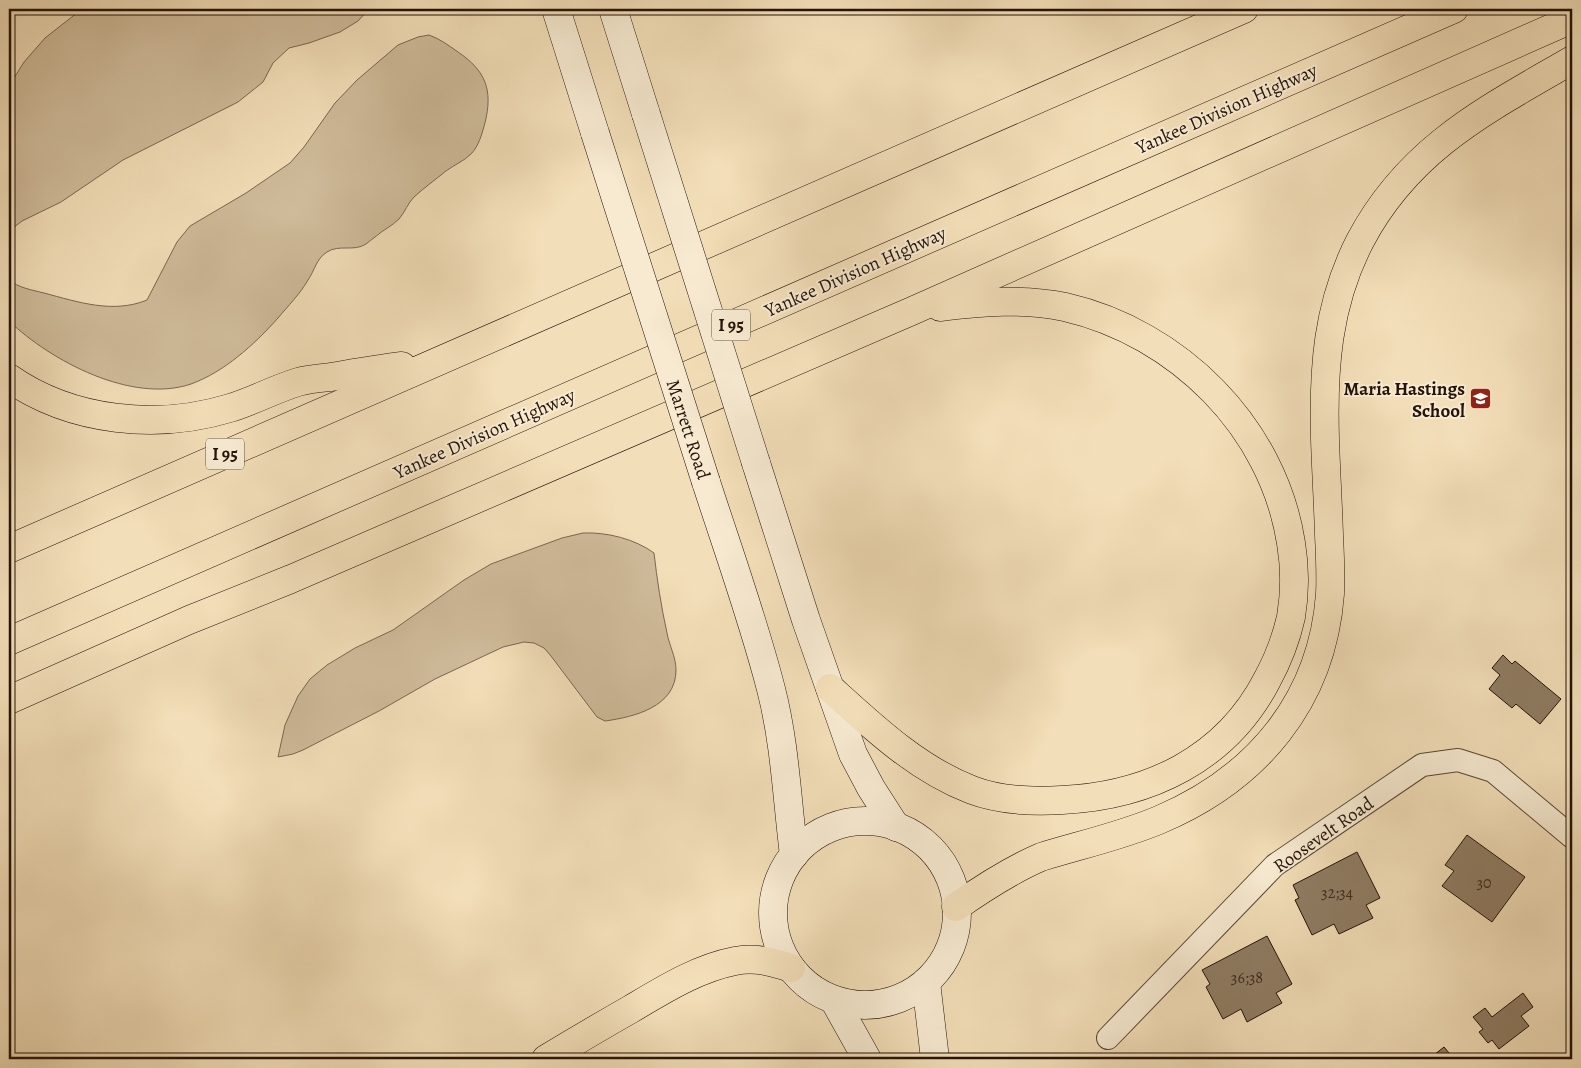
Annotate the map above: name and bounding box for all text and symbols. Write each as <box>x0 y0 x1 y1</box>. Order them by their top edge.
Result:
street label: Yankee Division Highway <box>1131 57 1322 161</box>
street label: Yankee Division Highway <box>760 220 951 324</box>
road number: I 95 <box>712 310 750 340</box>
street label: Marrett Road <box>660 376 717 483</box>
place label: Maria Hastings School <box>1343 376 1465 424</box>
street label: Yankee Division Highway <box>389 382 580 486</box>
school or university icon: Maria Hastings School <box>1469 387 1493 411</box>
road number: I 95 <box>206 438 244 469</box>
street label: Roosevelt Road <box>1268 790 1380 879</box>
house number: 30 <box>1476 872 1492 894</box>
house number: 32;34 <box>1321 882 1353 904</box>
house number: 36;38 <box>1231 967 1263 989</box>

